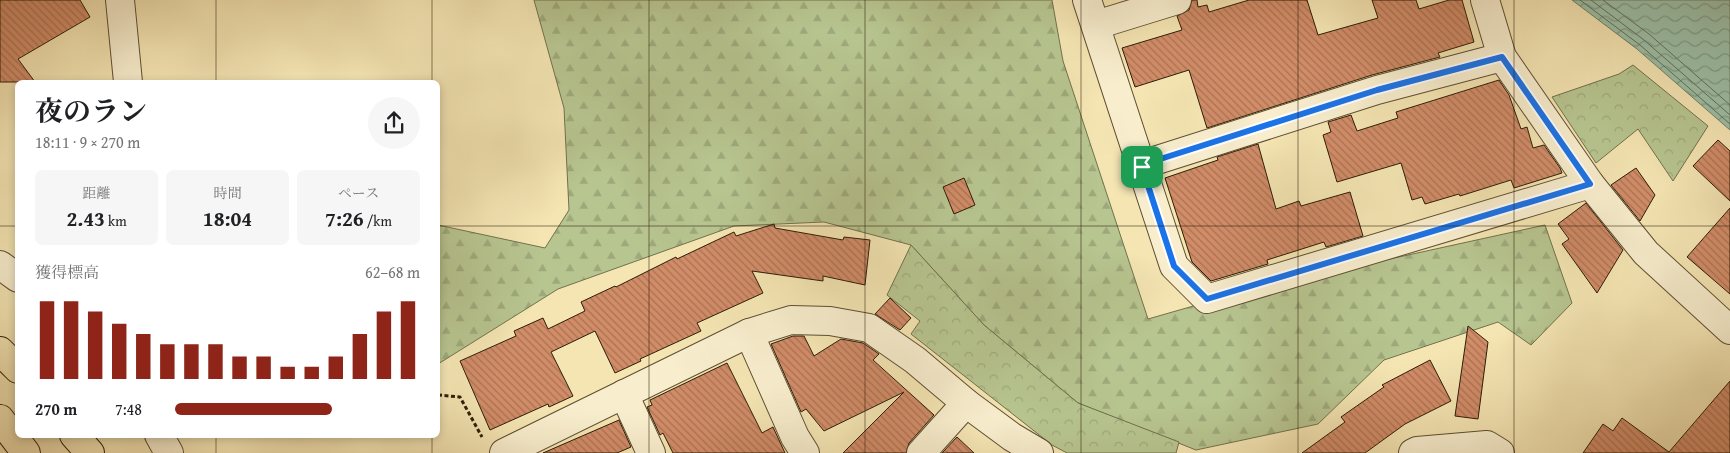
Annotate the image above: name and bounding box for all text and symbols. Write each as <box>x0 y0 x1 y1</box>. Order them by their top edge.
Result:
text: 夜のラン <box>35 90 147 131</box>
button: share <box>368 97 420 149</box>
text: 18:11 · 9 × 270 m <box>35 130 140 154</box>
pin <box>1121 146 1163 188</box>
icon: arrive <box>1128 153 1156 181</box>
text: 距離 <box>83 183 111 203</box>
text: 時間 <box>214 183 242 203</box>
text: ペース <box>338 183 379 203</box>
text: 2.43 <box>66 203 105 234</box>
text: 18:04 <box>203 203 252 234</box>
text: 7:26 <box>325 203 364 234</box>
text: km <box>105 211 127 231</box>
text: /km <box>364 211 392 231</box>
text: 獲得標高 <box>35 260 99 284</box>
text: 62–68 m <box>365 260 420 284</box>
text: 270 m <box>35 397 77 421</box>
text: 7:48 <box>115 397 142 421</box>

